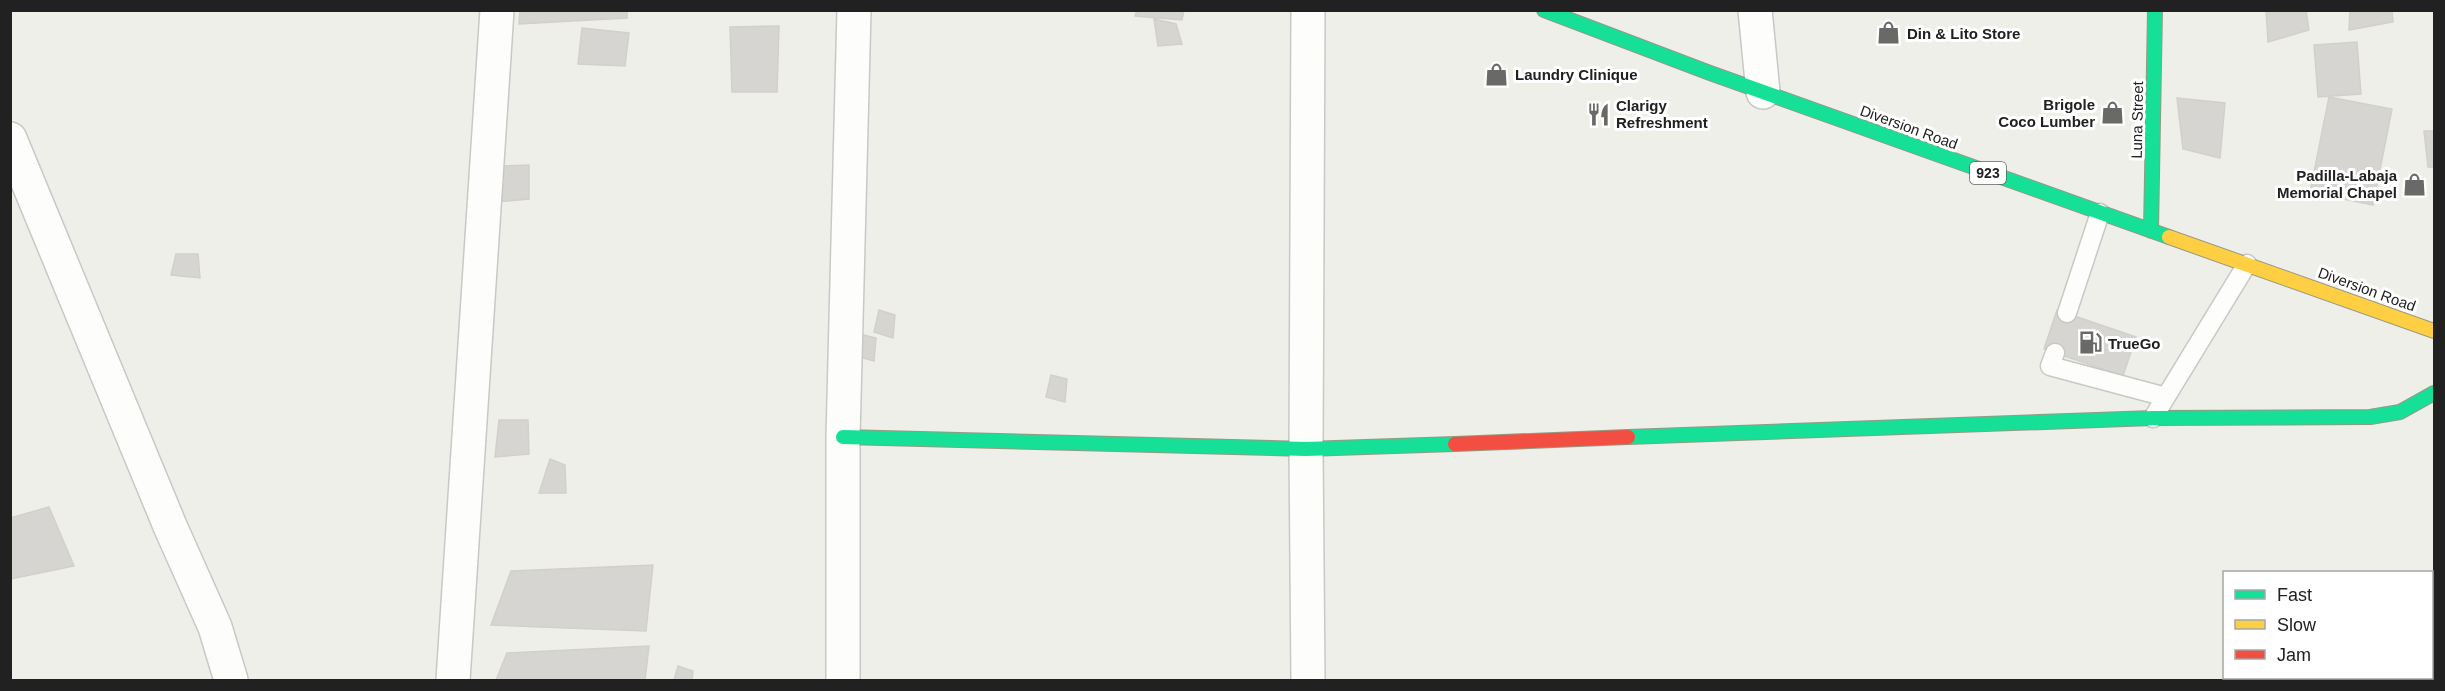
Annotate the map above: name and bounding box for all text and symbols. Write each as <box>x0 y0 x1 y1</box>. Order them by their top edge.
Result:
shop icon: Din & Lito Store <box>1876 20 1902 46</box>
place label: Din & Lito Store <box>1907 25 2020 42</box>
shop icon: Laundry Clinique <box>1484 61 1510 87</box>
place label: Laundry Clinique <box>1515 66 1638 83</box>
street label: Luna Street <box>2128 80 2146 159</box>
place label: Brigole Coco Lumber <box>1998 96 2095 130</box>
place label: Clarigy Refreshment <box>1616 97 1708 131</box>
shop icon: Brigole Coco Lumber <box>2100 100 2126 126</box>
restaurant icon: Clarigy Refreshment <box>1585 101 1611 127</box>
street label: Diversion Road <box>1858 101 1960 153</box>
road number: 923 <box>1970 162 2006 184</box>
place label: Padilla-Labaja Memorial Chapel <box>2277 167 2398 201</box>
shop icon: Padilla-Labaja Memorial Chapel <box>2402 171 2428 197</box>
street label: Diversion Road <box>2316 263 2418 315</box>
fuel station icon: TrueGo <box>2077 330 2103 356</box>
place label: TrueGo <box>2108 335 2161 352</box>
legend <box>2223 571 2433 679</box>
text: Fast <box>2277 585 2312 605</box>
text: Slow <box>2277 615 2317 635</box>
text: Jam <box>2277 645 2311 665</box>

